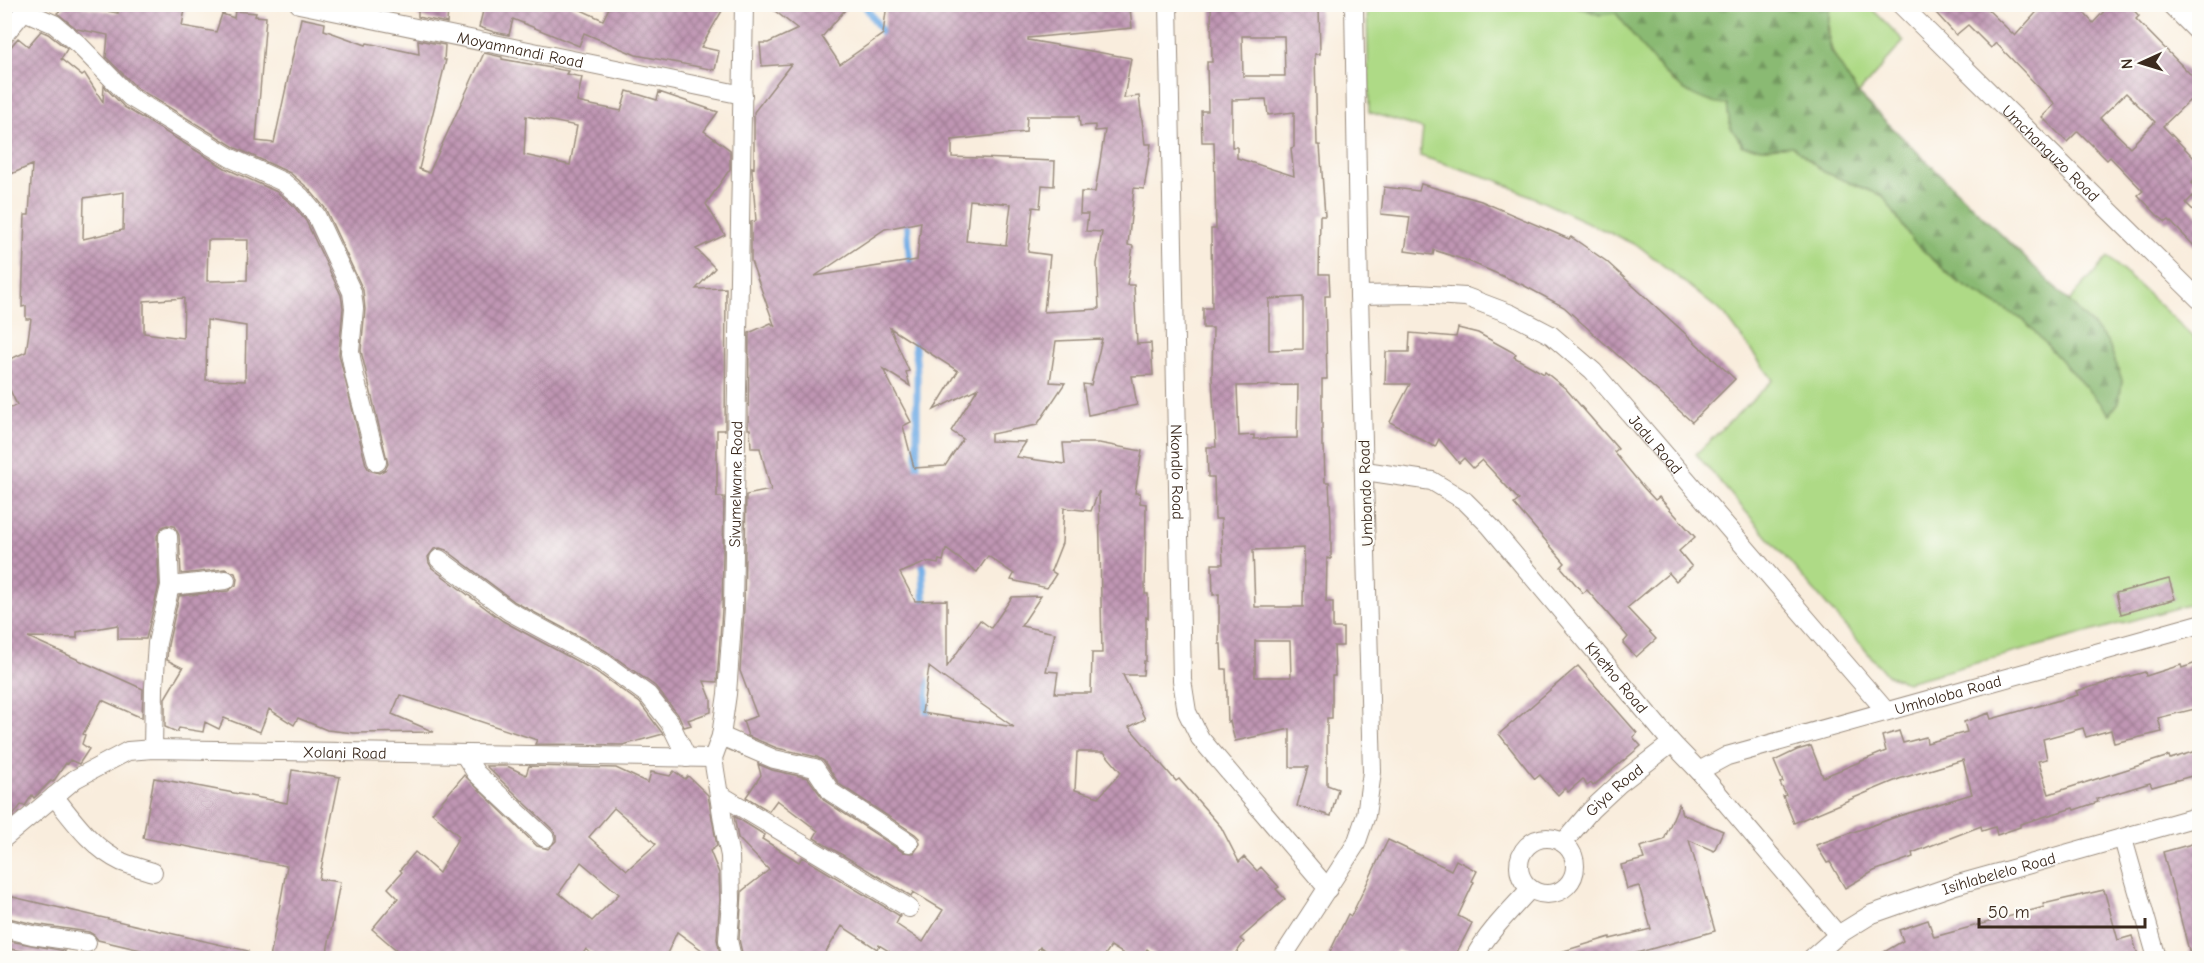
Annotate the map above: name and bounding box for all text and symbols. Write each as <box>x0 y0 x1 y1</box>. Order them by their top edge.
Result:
street label: Moyamnandi Road <box>456 29 585 72</box>
north arrow <box>2111 33 2171 93</box>
text: N <box>2118 58 2136 70</box>
street label: Umchanguzo Road <box>1998 102 2103 205</box>
street label: Jadu Road <box>1625 411 1685 478</box>
street label: Sivumelwane Road <box>726 421 746 548</box>
street label: Nkondlo Road <box>1167 424 1187 520</box>
street label: Umbando Road <box>1355 439 1377 547</box>
street label: Khetho Road <box>1581 639 1651 717</box>
street label: Umholoba Road <box>1893 672 2004 719</box>
street label: Xolani Road <box>303 743 387 763</box>
street label: Giya Road <box>1582 761 1647 820</box>
street label: Isihlabelelo Road <box>1940 849 2058 899</box>
scale bar <box>1979 891 2146 929</box>
text: 50 m <box>1988 902 2030 923</box>

